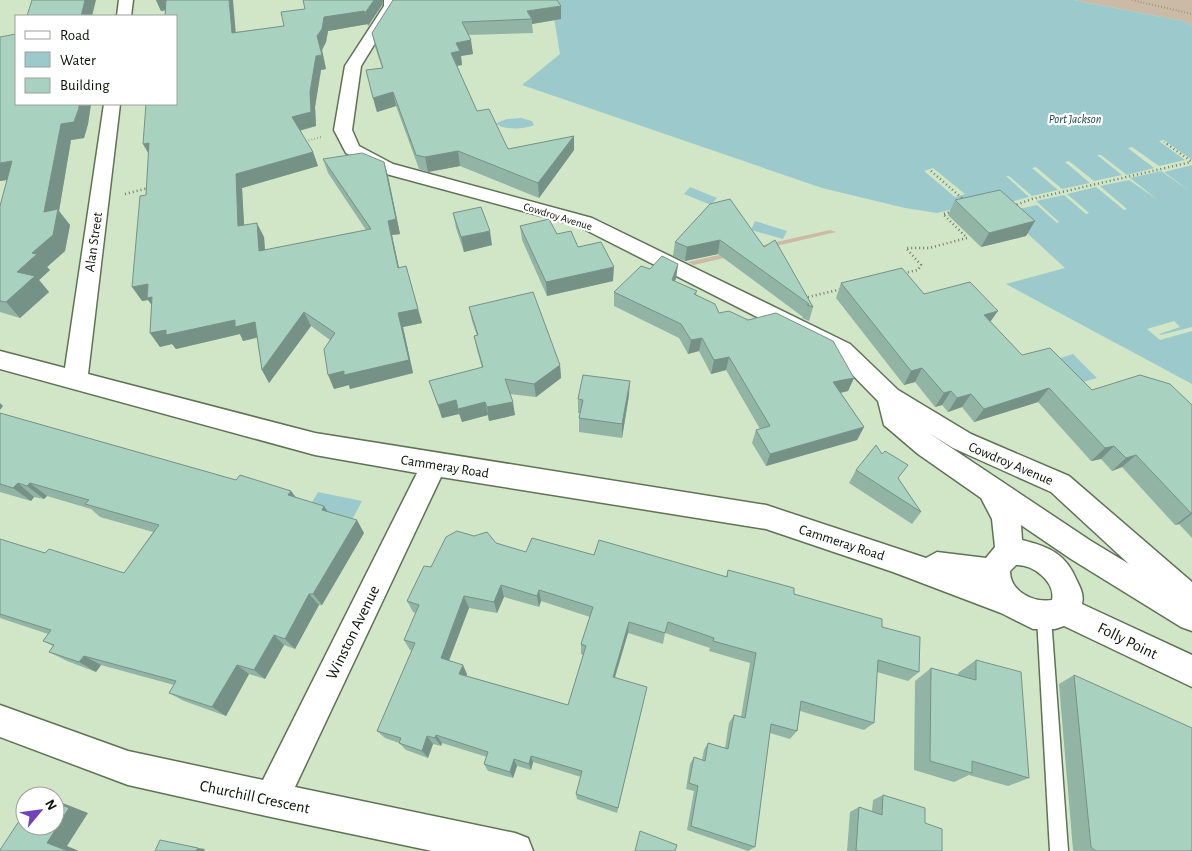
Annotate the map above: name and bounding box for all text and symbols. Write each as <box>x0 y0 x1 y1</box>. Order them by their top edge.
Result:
legend <box>15 15 178 105</box>
text: Road <box>60 28 90 43</box>
text: Water <box>60 53 96 68</box>
text: Building <box>60 78 110 93</box>
water label: Port Jackson <box>1049 113 1101 125</box>
street label: Cowdroy Avenue <box>522 201 593 232</box>
street label: Alan Street <box>83 211 105 273</box>
street label: Cowdroy Avenue <box>966 440 1055 488</box>
street label: Cammeray Road <box>400 453 490 481</box>
street label: Cammeray Road <box>797 523 886 563</box>
street label: Winston Avenue <box>323 583 383 682</box>
street label: Folly Point <box>1095 620 1160 663</box>
street label: Churchill Crescent <box>198 778 311 816</box>
north arrow <box>15 786 65 836</box>
text: N <box>42 798 59 813</box>

